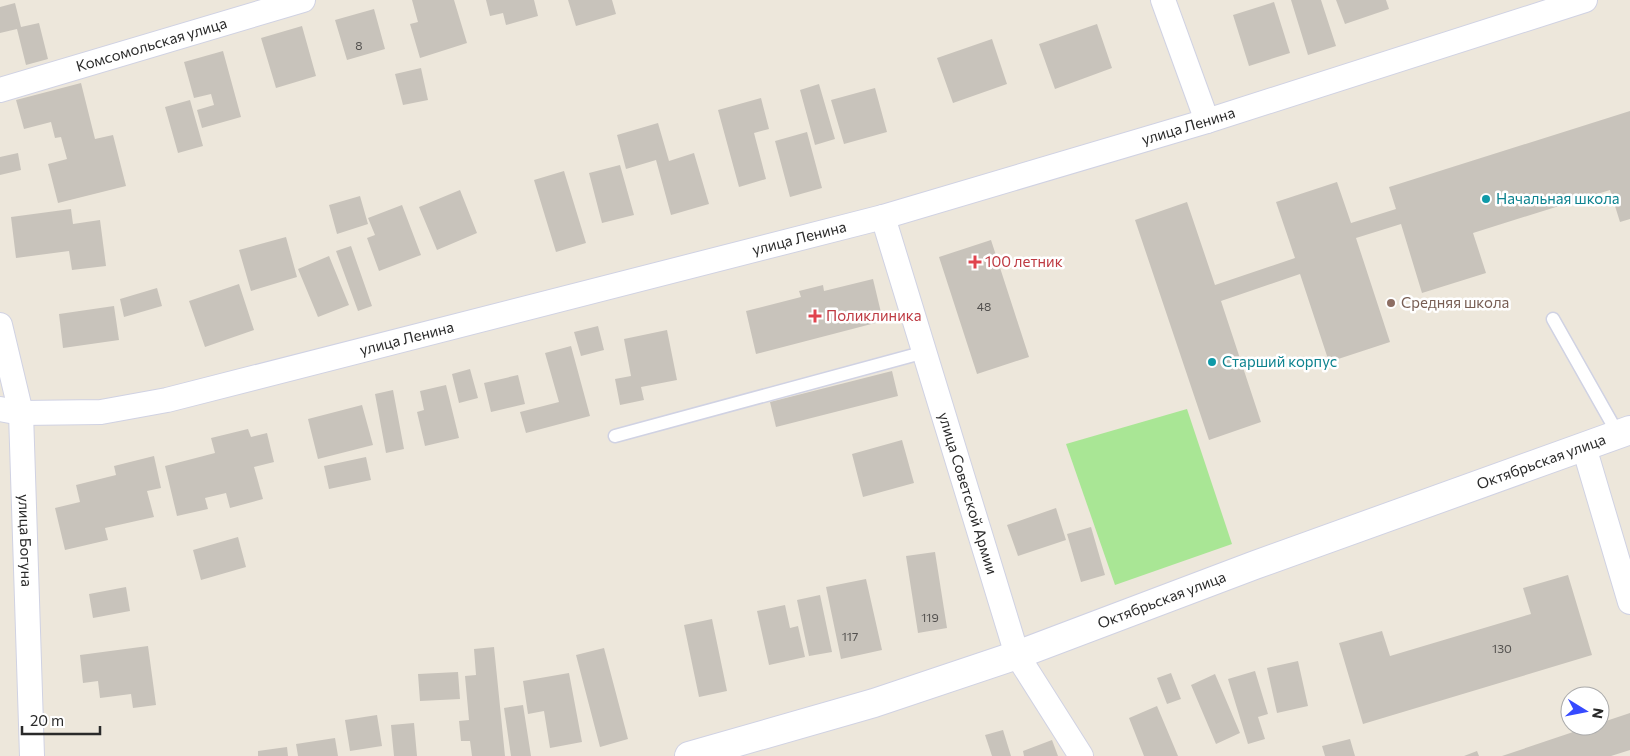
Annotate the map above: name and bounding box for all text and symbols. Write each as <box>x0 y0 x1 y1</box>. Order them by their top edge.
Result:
street label: Комсомольская улица <box>74 13 229 75</box>
house number: 8 <box>355 38 363 52</box>
street label: улица Ленина <box>1139 103 1237 148</box>
place label: Начальная школа <box>1496 189 1620 207</box>
marker: Начальная школа <box>1480 193 1492 205</box>
street label: улица Ленина <box>750 217 848 258</box>
place label: 100 летник <box>985 252 1063 270</box>
marker: 100 летник <box>969 256 981 268</box>
place label: Средняя школа <box>1401 293 1509 311</box>
marker: Средняя школа <box>1385 297 1397 309</box>
house number: 48 <box>977 299 991 313</box>
place label: Поликлиника <box>826 306 922 324</box>
marker: Поликлиника <box>808 309 822 323</box>
street label: улица Ленина <box>358 317 456 358</box>
place label: Старший корпус <box>1222 352 1337 370</box>
marker: Старший корпус <box>1206 356 1218 368</box>
street label: улица Советской Армии <box>935 410 1002 576</box>
street label: Октябрьская улица <box>1474 430 1608 492</box>
street label: улица Богуна <box>16 494 37 587</box>
street label: Октябрьская улица <box>1095 567 1228 632</box>
house number: 119 <box>921 610 939 624</box>
house number: 117 <box>842 629 858 643</box>
house number: 130 <box>1492 641 1512 655</box>
north arrow <box>1560 686 1610 736</box>
scale bar <box>22 704 100 736</box>
text: N <box>1589 707 1608 720</box>
text: 20 m <box>30 711 64 729</box>

